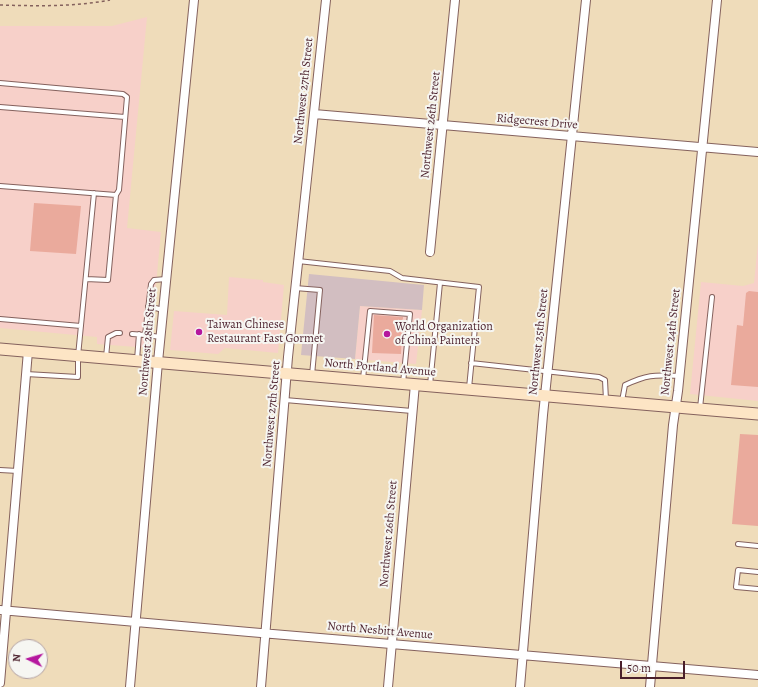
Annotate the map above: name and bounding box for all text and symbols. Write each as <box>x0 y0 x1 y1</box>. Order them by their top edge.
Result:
street label: Northwest 27th Street <box>291 37 317 145</box>
street label: Northwest 26th Street <box>418 71 444 179</box>
street label: Ridgecrest Drive <box>496 111 578 133</box>
street label: Northwest 28th Street <box>136 288 160 396</box>
street label: Northwest 25th Street <box>526 288 552 396</box>
street label: Northwest 24th Street <box>658 288 684 396</box>
place label: Taiwan Chinese Restaurant Fast Gormet <box>207 318 323 346</box>
place label: World Organization of China Painters <box>395 320 493 348</box>
marker: Taiwan Chinese Restaurant Fast Gormet <box>194 327 204 337</box>
marker: World Organization of China Painters <box>382 329 392 339</box>
street label: North Portland Avenue <box>324 356 436 380</box>
street label: Northwest 27th Street <box>260 360 284 468</box>
street label: Northwest 26th Street <box>377 480 401 588</box>
street label: North Nesbitt Avenue <box>327 619 433 643</box>
north arrow <box>8 639 48 679</box>
text: N <box>9 653 24 663</box>
scale bar <box>622 653 687 679</box>
text: 50 m <box>627 660 651 676</box>

